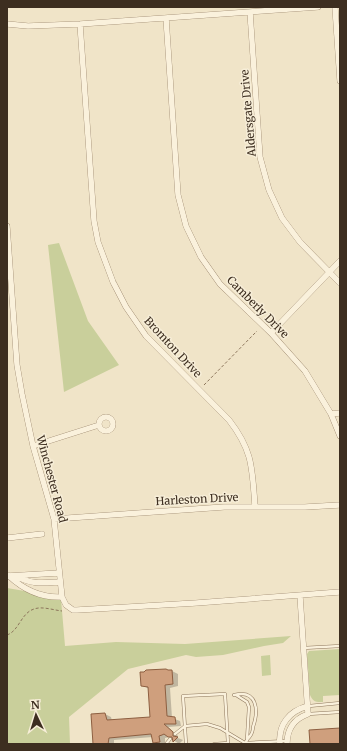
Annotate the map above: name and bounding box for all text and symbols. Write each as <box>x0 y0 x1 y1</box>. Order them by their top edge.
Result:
street label: Aldersgate Drive <box>237 69 259 158</box>
street label: Camberly Drive <box>224 273 292 341</box>
street label: Bromton Drive <box>141 314 205 381</box>
street label: Winchester Road <box>33 433 70 524</box>
street label: Harleston Drive <box>155 490 239 508</box>
north arrow <box>16 695 56 735</box>
text: N <box>30 698 40 712</box>

